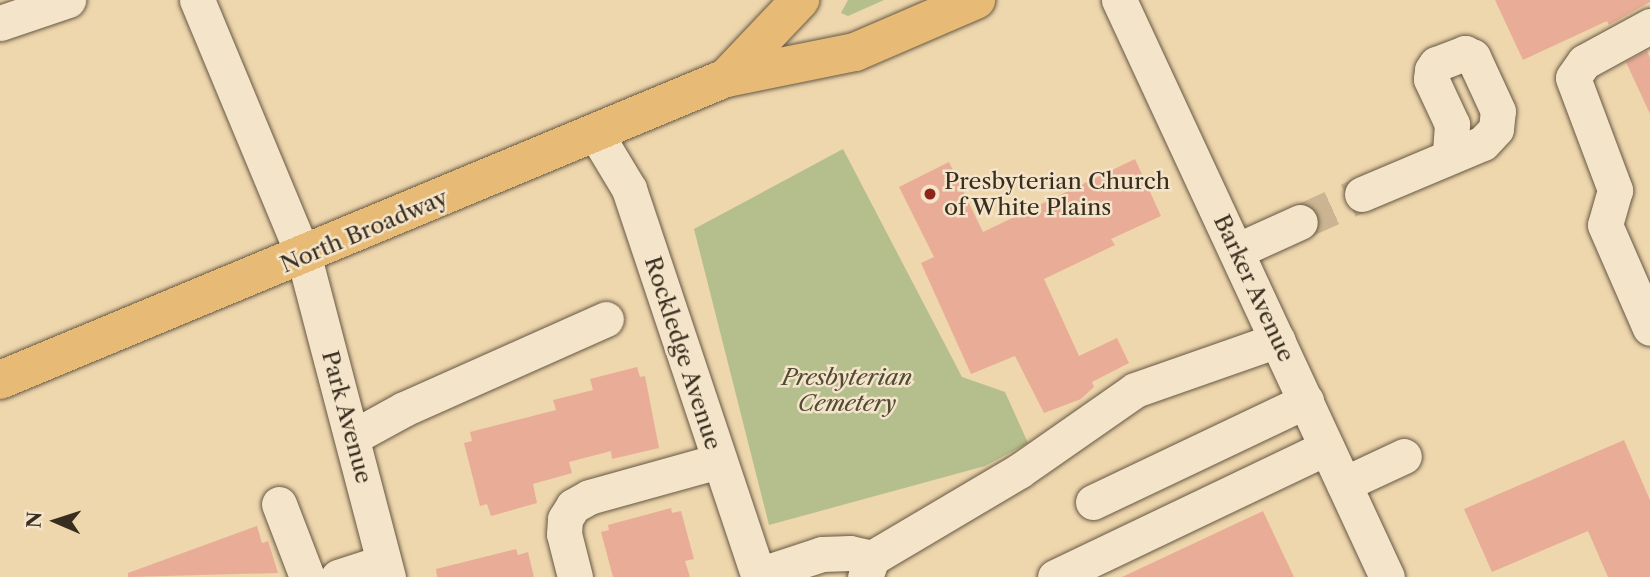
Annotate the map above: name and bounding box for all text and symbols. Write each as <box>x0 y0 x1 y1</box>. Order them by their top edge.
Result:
place label: Presbyterian Church of White Plains <box>944 167 1170 221</box>
street label: North Broadway <box>276 183 452 279</box>
marker: Presbyterian Church of White Plains <box>922 186 938 202</box>
street label: Barker Avenue <box>1208 209 1300 367</box>
street label: Rockledge Avenue <box>639 252 727 454</box>
street label: Park Avenue <box>316 347 378 487</box>
park label: Presbyterian Cemetery <box>782 363 912 417</box>
north arrow <box>21 486 91 556</box>
text: N <box>23 511 46 529</box>

